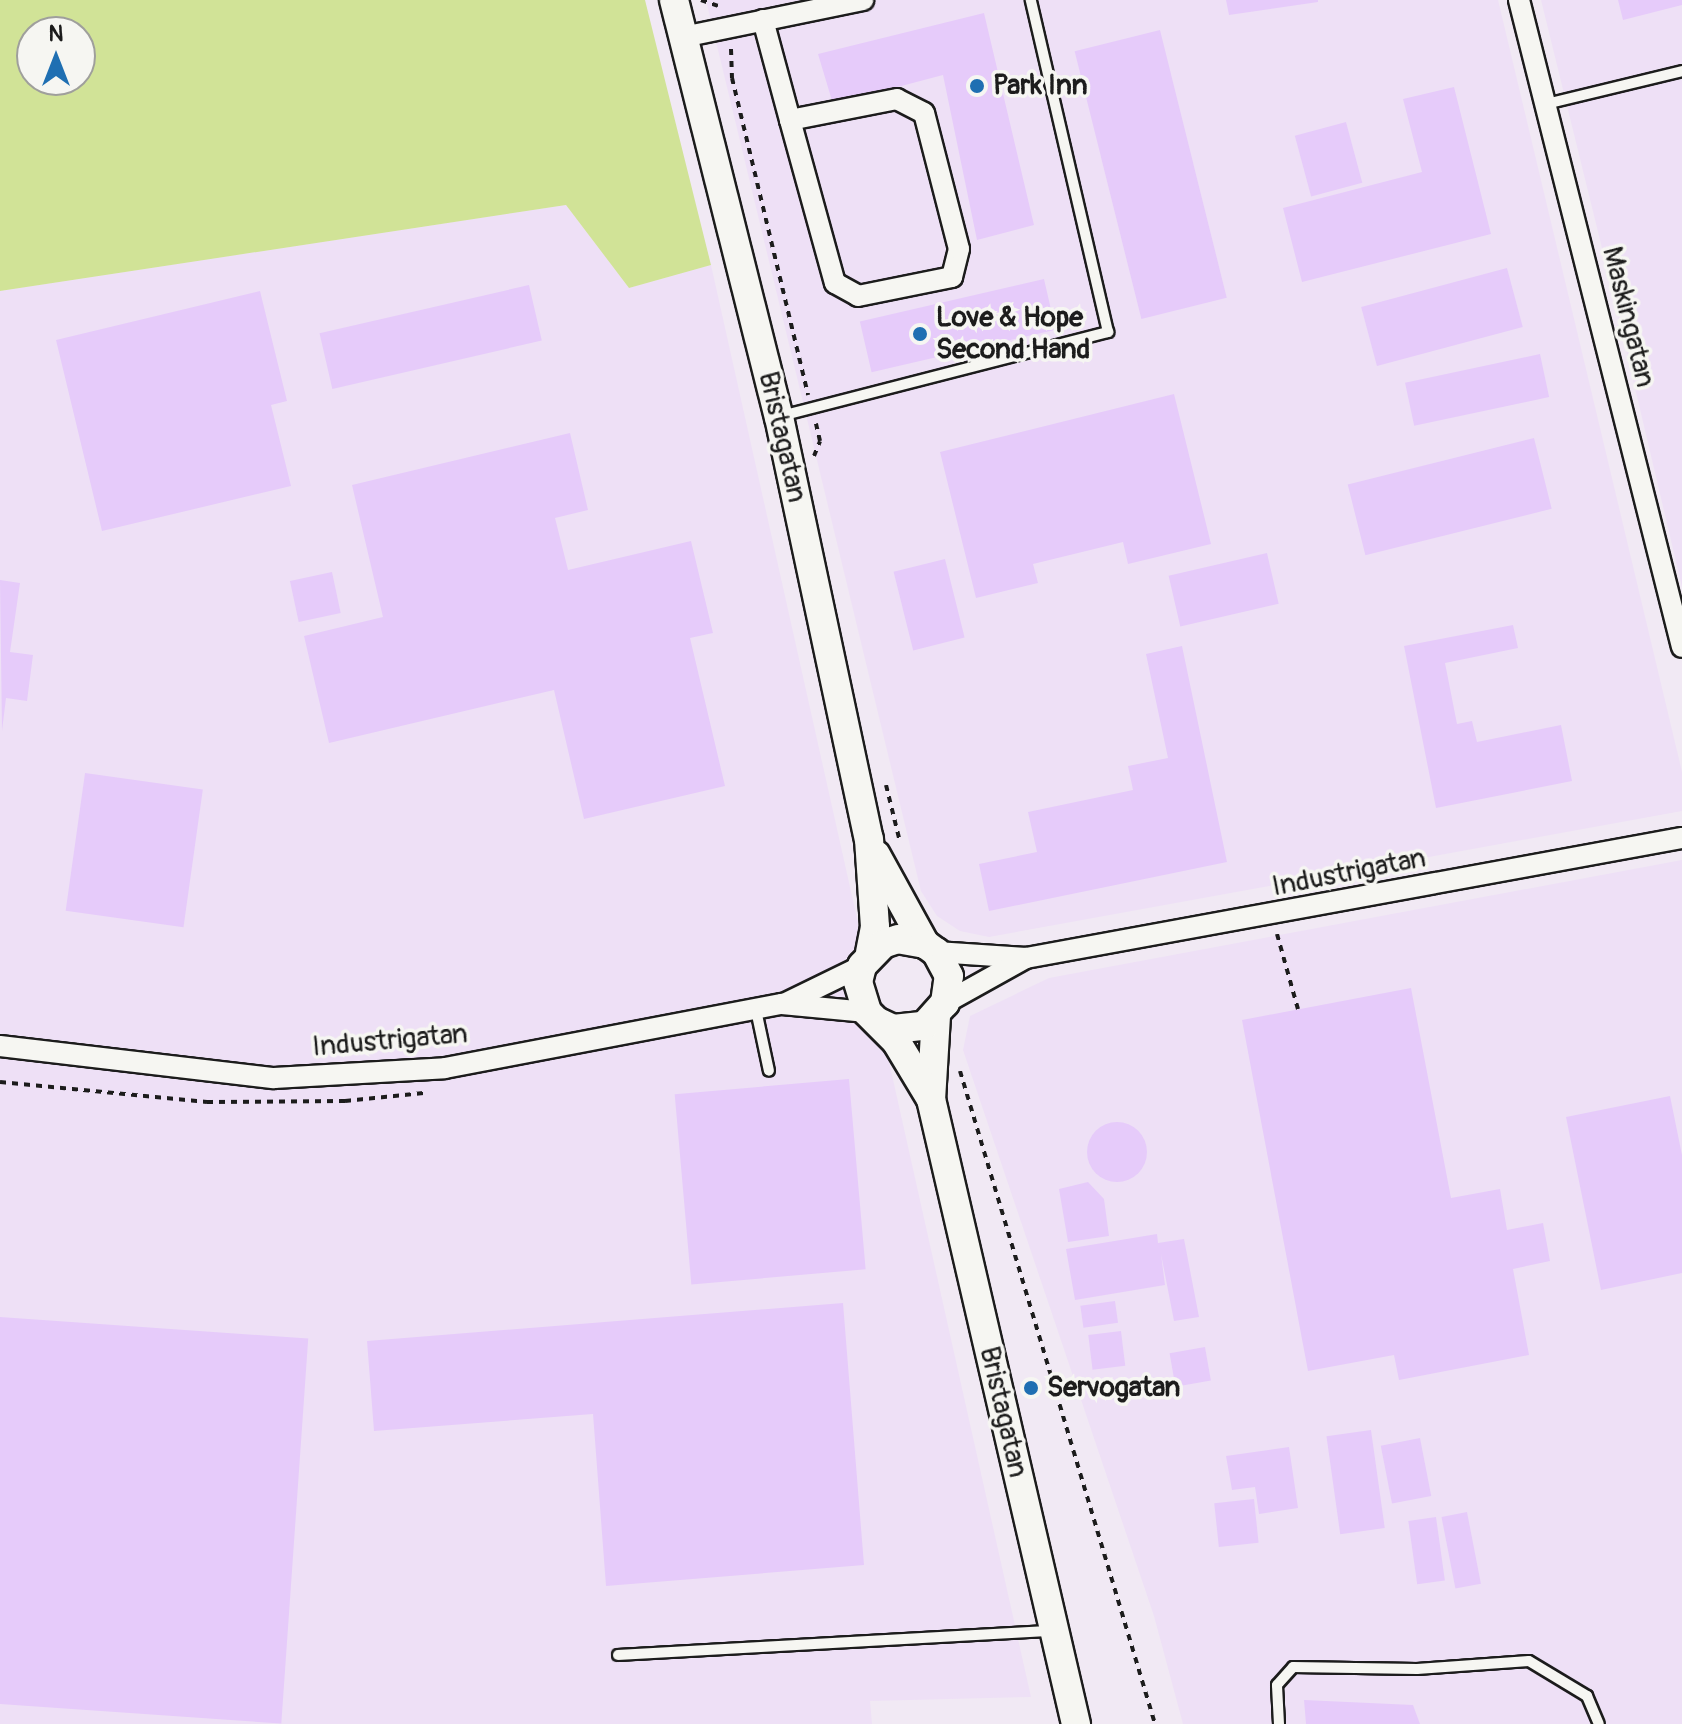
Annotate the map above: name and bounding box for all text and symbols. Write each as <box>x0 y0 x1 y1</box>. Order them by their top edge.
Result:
north arrow <box>16 16 96 96</box>
text: N <box>49 20 63 48</box>
place label: Park Inn <box>993 69 1088 103</box>
marker: Park Inn <box>968 77 986 95</box>
street label: Maskingatan <box>1594 243 1662 391</box>
place label: Love & Hope Second Hand <box>936 301 1090 367</box>
marker: Love & Hope Second Hand <box>911 325 929 343</box>
street label: Bristagatan <box>751 368 813 506</box>
street label: Industrigatan <box>1269 842 1429 904</box>
street label: Industrigatan <box>311 1017 469 1065</box>
street label: Bristagatan <box>972 1343 1034 1481</box>
place label: Servogatan <box>1047 1371 1180 1405</box>
marker: Servogatan <box>1022 1379 1040 1397</box>

